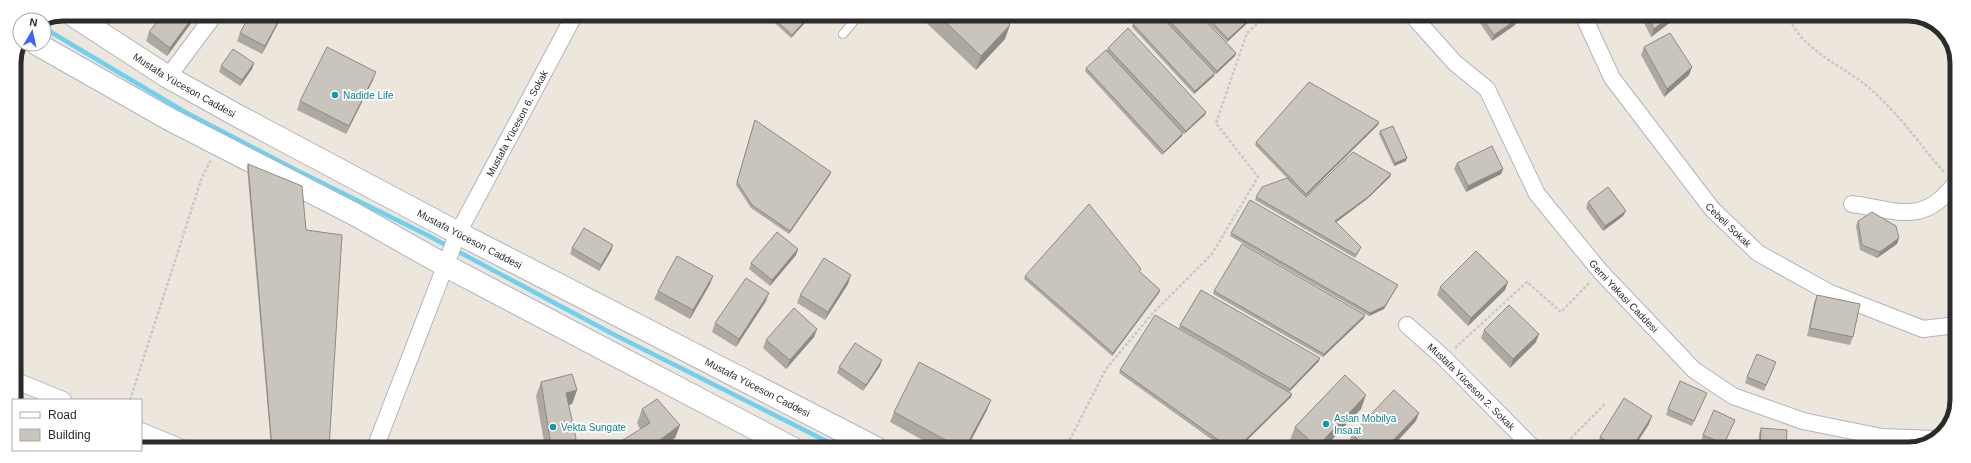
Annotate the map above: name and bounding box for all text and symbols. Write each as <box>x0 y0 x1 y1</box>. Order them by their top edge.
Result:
north arrow <box>12 12 52 52</box>
text: N <box>29 16 38 29</box>
street label: Mustafa Yüceson Caddesi <box>131 51 238 119</box>
street label: Mustafa Yüceson 6. Sokak <box>484 67 550 178</box>
marker: Nadide Life <box>330 90 340 100</box>
place label: Nadide Life <box>343 90 394 101</box>
street label: Cebeli Sokak <box>1704 200 1754 250</box>
street label: Mustafa Yüceson Caddesi <box>415 207 524 271</box>
street label: Gemi Yakasi Caddesi <box>1587 257 1661 334</box>
street label: Mustafa Yüceson 2. Sokak <box>1425 341 1518 433</box>
street label: Mustafa Yüceson Caddesi <box>703 356 812 419</box>
legend <box>12 399 142 451</box>
text: Road <box>48 408 77 422</box>
place label: Aslan Mobilya Insaat <box>1334 413 1397 436</box>
marker: Aslan Mobilya Insaat <box>1321 419 1331 429</box>
marker: Vekta Sungate <box>548 422 558 432</box>
place label: Vekta Sungate <box>561 422 626 433</box>
text: Building <box>48 428 91 442</box>

